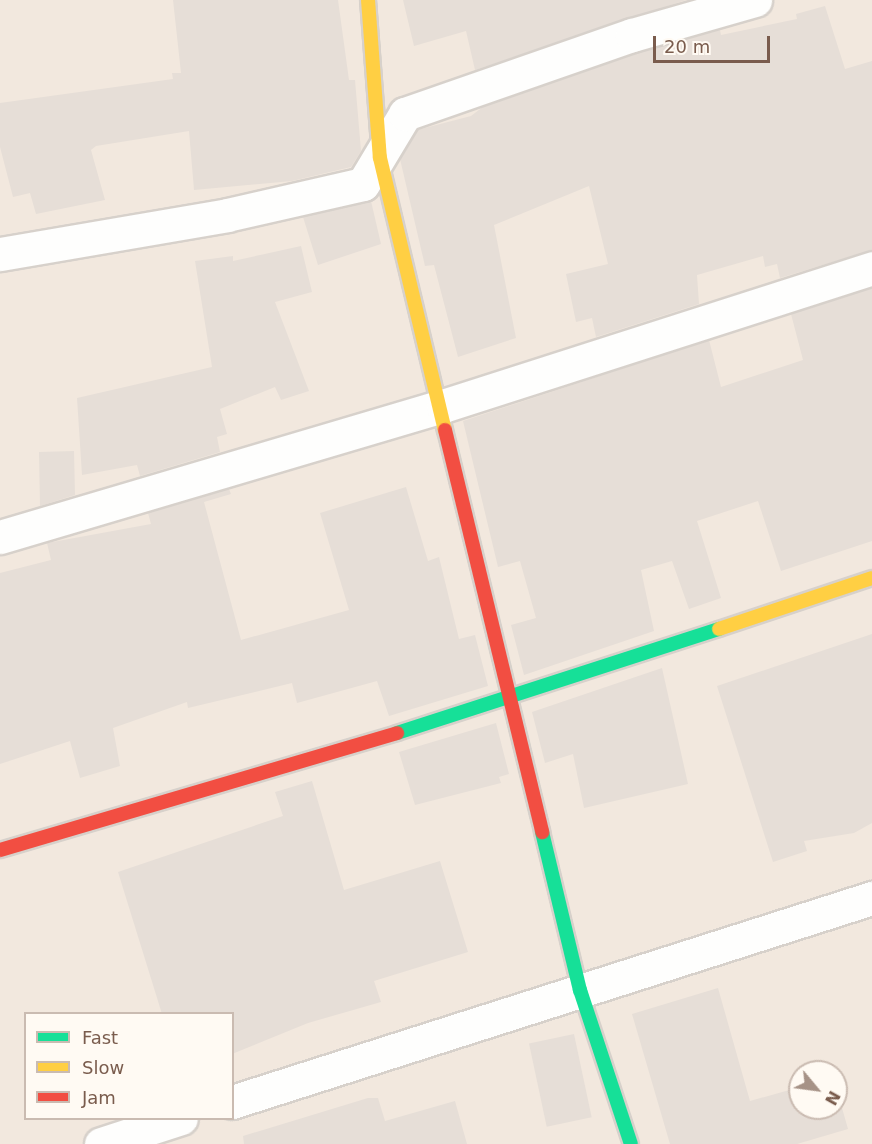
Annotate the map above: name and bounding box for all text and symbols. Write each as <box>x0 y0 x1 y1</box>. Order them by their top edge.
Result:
scale bar <box>656 24 773 62</box>
text: 20 m <box>664 36 710 57</box>
legend <box>24 1012 234 1120</box>
text: Fast <box>82 1027 118 1048</box>
text: Slow <box>82 1057 124 1078</box>
north arrow <box>788 1060 848 1120</box>
text: Jam <box>82 1087 116 1108</box>
text: N <box>821 1088 844 1108</box>

